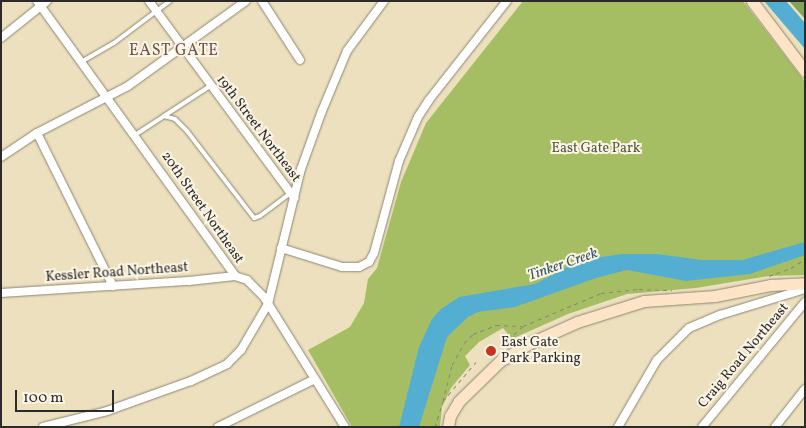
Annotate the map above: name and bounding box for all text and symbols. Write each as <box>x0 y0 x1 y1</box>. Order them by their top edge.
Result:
district label: EAST GATE <box>128 41 220 61</box>
street label: 19th Street Northeast <box>212 72 304 186</box>
park label: East Gate Park <box>552 141 640 157</box>
street label: 20th Street Northeast <box>157 149 247 267</box>
water label: Tinker Creek <box>526 245 600 285</box>
street label: Kessler Road Northeast <box>45 260 189 286</box>
street label: Craig Road Northeast <box>695 300 793 412</box>
place label: East Gate Park Parking <box>501 335 581 368</box>
marker: East Gate Park Parking <box>485 345 497 357</box>
scale bar <box>18 380 116 412</box>
text: 100 m <box>23 388 63 409</box>

